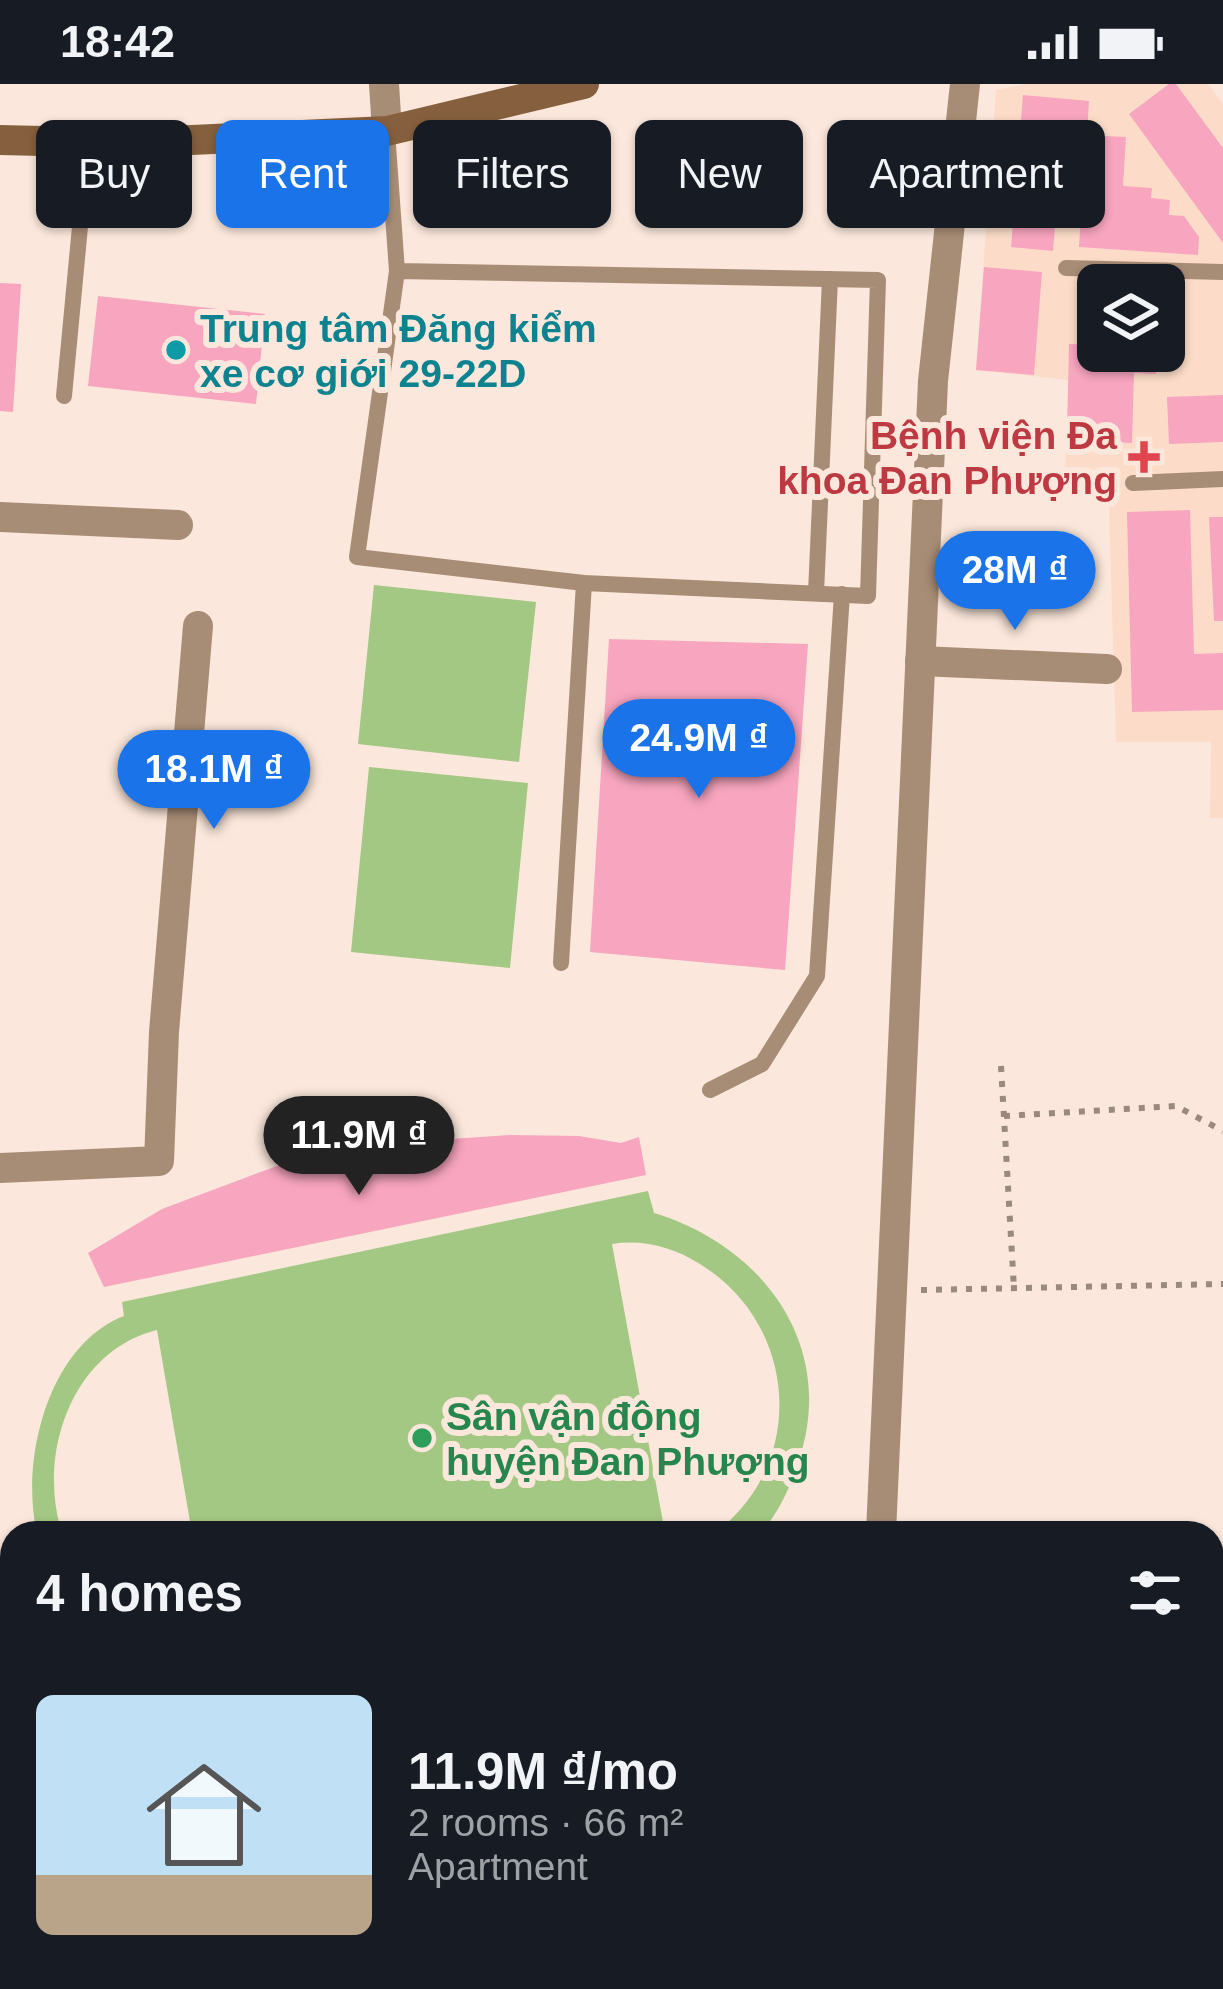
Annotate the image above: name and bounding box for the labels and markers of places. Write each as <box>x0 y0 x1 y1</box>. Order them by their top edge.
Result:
place label: Trung tâm Đăng kiểm xe cơ giới 29-22D <box>200 307 597 395</box>
marker: Trung tâm Đăng kiểm xe cơ giới 29-22D <box>163 337 189 363</box>
place label: Bệnh viện Đa khoa Đan Phượng <box>777 414 1117 502</box>
marker: Bệnh viện Đa khoa Đan Phượng <box>1128 441 1160 473</box>
pin: 28M ₫ <box>931 531 1099 633</box>
pin: 24.9M ₫ <box>588 699 810 801</box>
pin: 18.1M ₫ <box>103 730 325 832</box>
pin: 11.9M ₫ <box>248 1096 470 1198</box>
place label: Sân vận động huyện Đan Phượng <box>446 1395 810 1483</box>
marker: Sân vận động huyện Đan Phượng <box>409 1425 435 1451</box>

